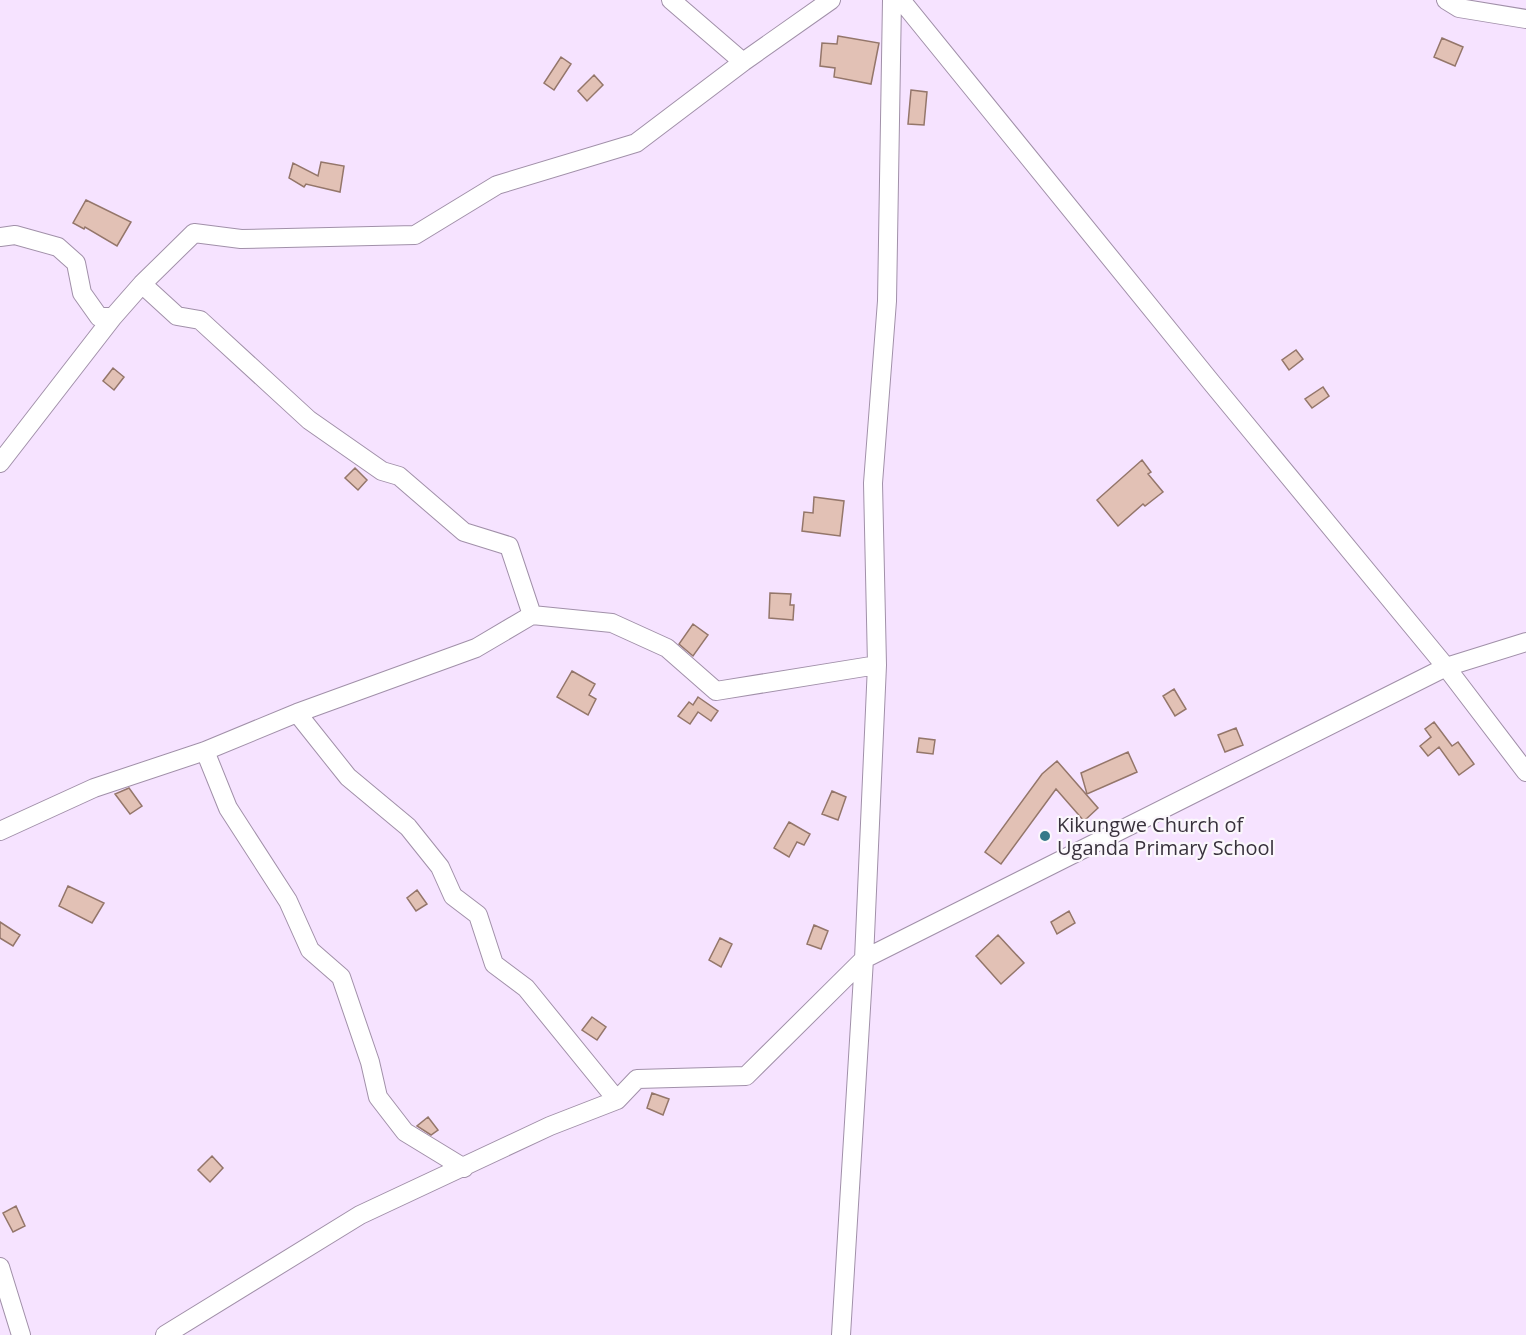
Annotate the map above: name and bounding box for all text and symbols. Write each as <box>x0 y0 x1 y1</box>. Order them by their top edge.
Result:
place label: Kikungwe Church of Uganda Primary School <box>1057 811 1275 861</box>
marker: Kikungwe Church of Uganda Primary School <box>1038 829 1052 843</box>

